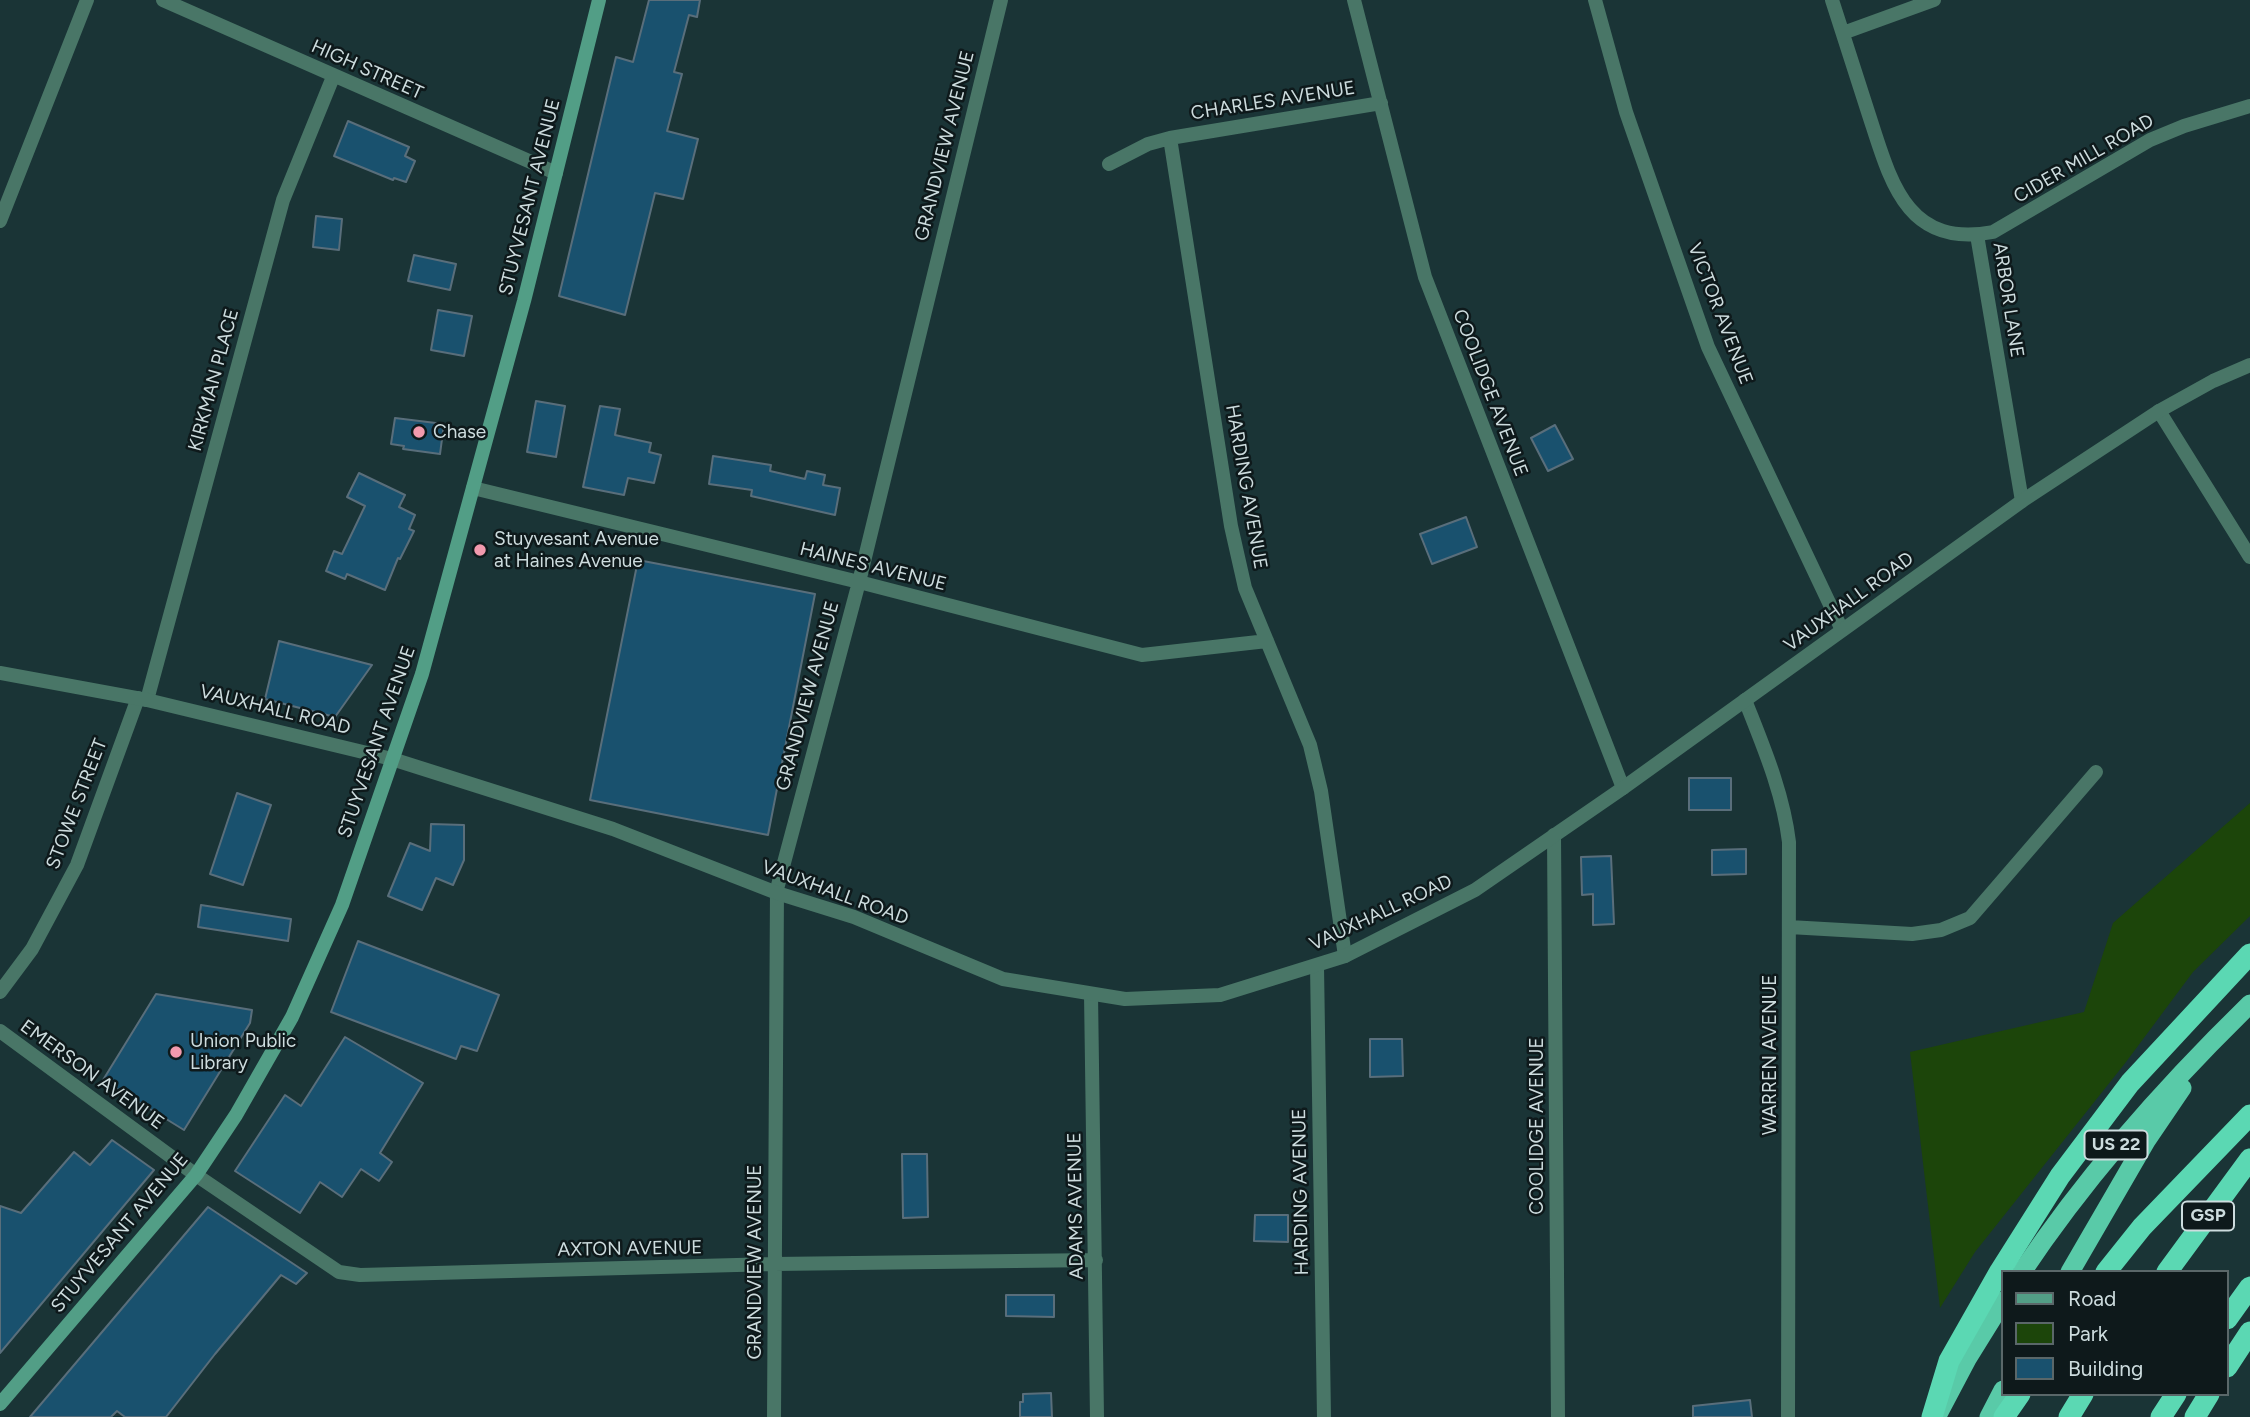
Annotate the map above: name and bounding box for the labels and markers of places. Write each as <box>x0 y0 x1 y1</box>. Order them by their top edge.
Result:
place label: Chase <box>433 421 486 443</box>
marker: Chase <box>411 424 427 440</box>
place label: Stuyvesant Avenue at Haines Avenue <box>494 528 659 572</box>
marker: Stuyvesant Avenue at Haines Avenue <box>472 542 488 558</box>
place label: Union Public Library <box>190 1030 296 1074</box>
marker: Union Public Library <box>168 1044 184 1060</box>

